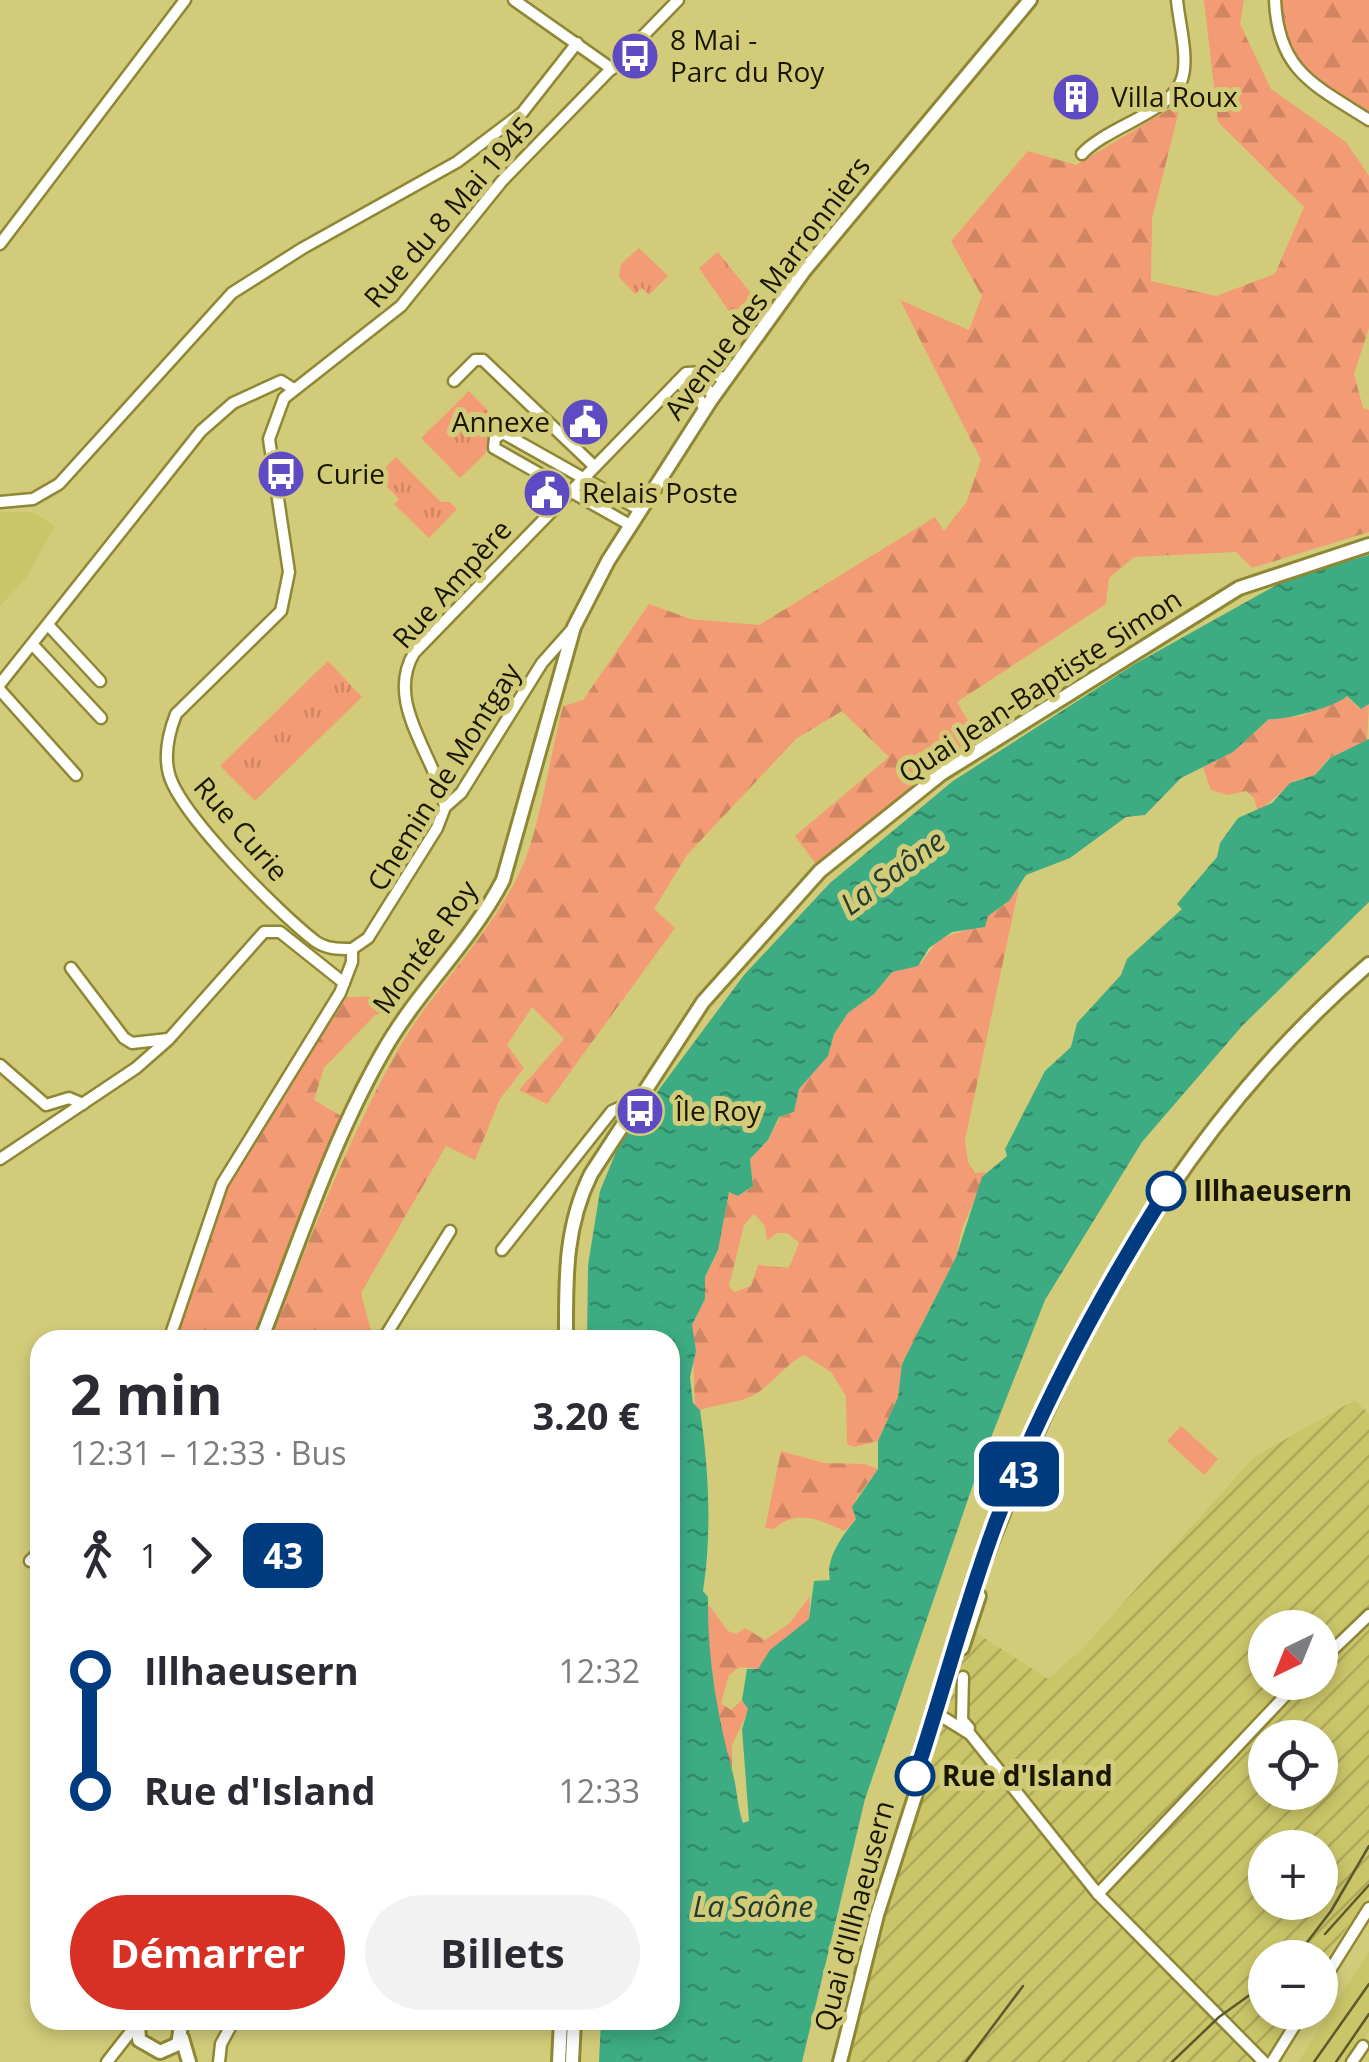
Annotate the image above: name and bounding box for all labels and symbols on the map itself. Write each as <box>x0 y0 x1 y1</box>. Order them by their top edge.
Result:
place label: 8 Mai - Parc du Roy <box>670 20 825 90</box>
bus stop icon: 8 Mai - Parc du Roy <box>609 30 661 82</box>
building icon: Villa Roux <box>1050 71 1102 123</box>
place label: Villa Roux <box>1111 77 1238 115</box>
street label: Rue du 8 Mai 1945 <box>355 108 542 315</box>
street label: Avenue des Marronniers <box>655 148 878 427</box>
public building icon: Annexe <box>559 396 611 448</box>
place label: Annexe <box>452 402 550 440</box>
bus stop icon: Curie <box>255 448 307 500</box>
place label: Curie <box>316 454 385 492</box>
public building icon: Relais Poste <box>521 467 573 519</box>
place label: Relais Poste <box>582 473 738 511</box>
street label: Rue Ampère <box>383 511 519 656</box>
street label: Quai Jean-Baptiste Simon <box>891 579 1188 791</box>
street label: Chemin de Montgay <box>358 654 529 898</box>
street label: Rue Curie <box>186 768 298 889</box>
water label: La Saône <box>831 820 953 924</box>
street label: Montée Roy <box>363 871 486 1021</box>
bus stop icon: Île Roy <box>614 1085 666 1137</box>
place label: Île Roy <box>674 1091 762 1129</box>
place label: Illhaeusern <box>1194 1171 1352 1209</box>
marker: Illhaeusern <box>1147 1172 1185 1210</box>
line badge: 43 <box>974 1442 1064 1506</box>
north arrow <box>1248 1610 1338 1700</box>
place label: Rue d'Island <box>942 1756 1113 1794</box>
marker: Rue d'Island <box>896 1757 934 1795</box>
street label: Quai d'Illhaeusern <box>804 1796 902 2035</box>
water label: La Saône <box>693 1885 813 1926</box>

